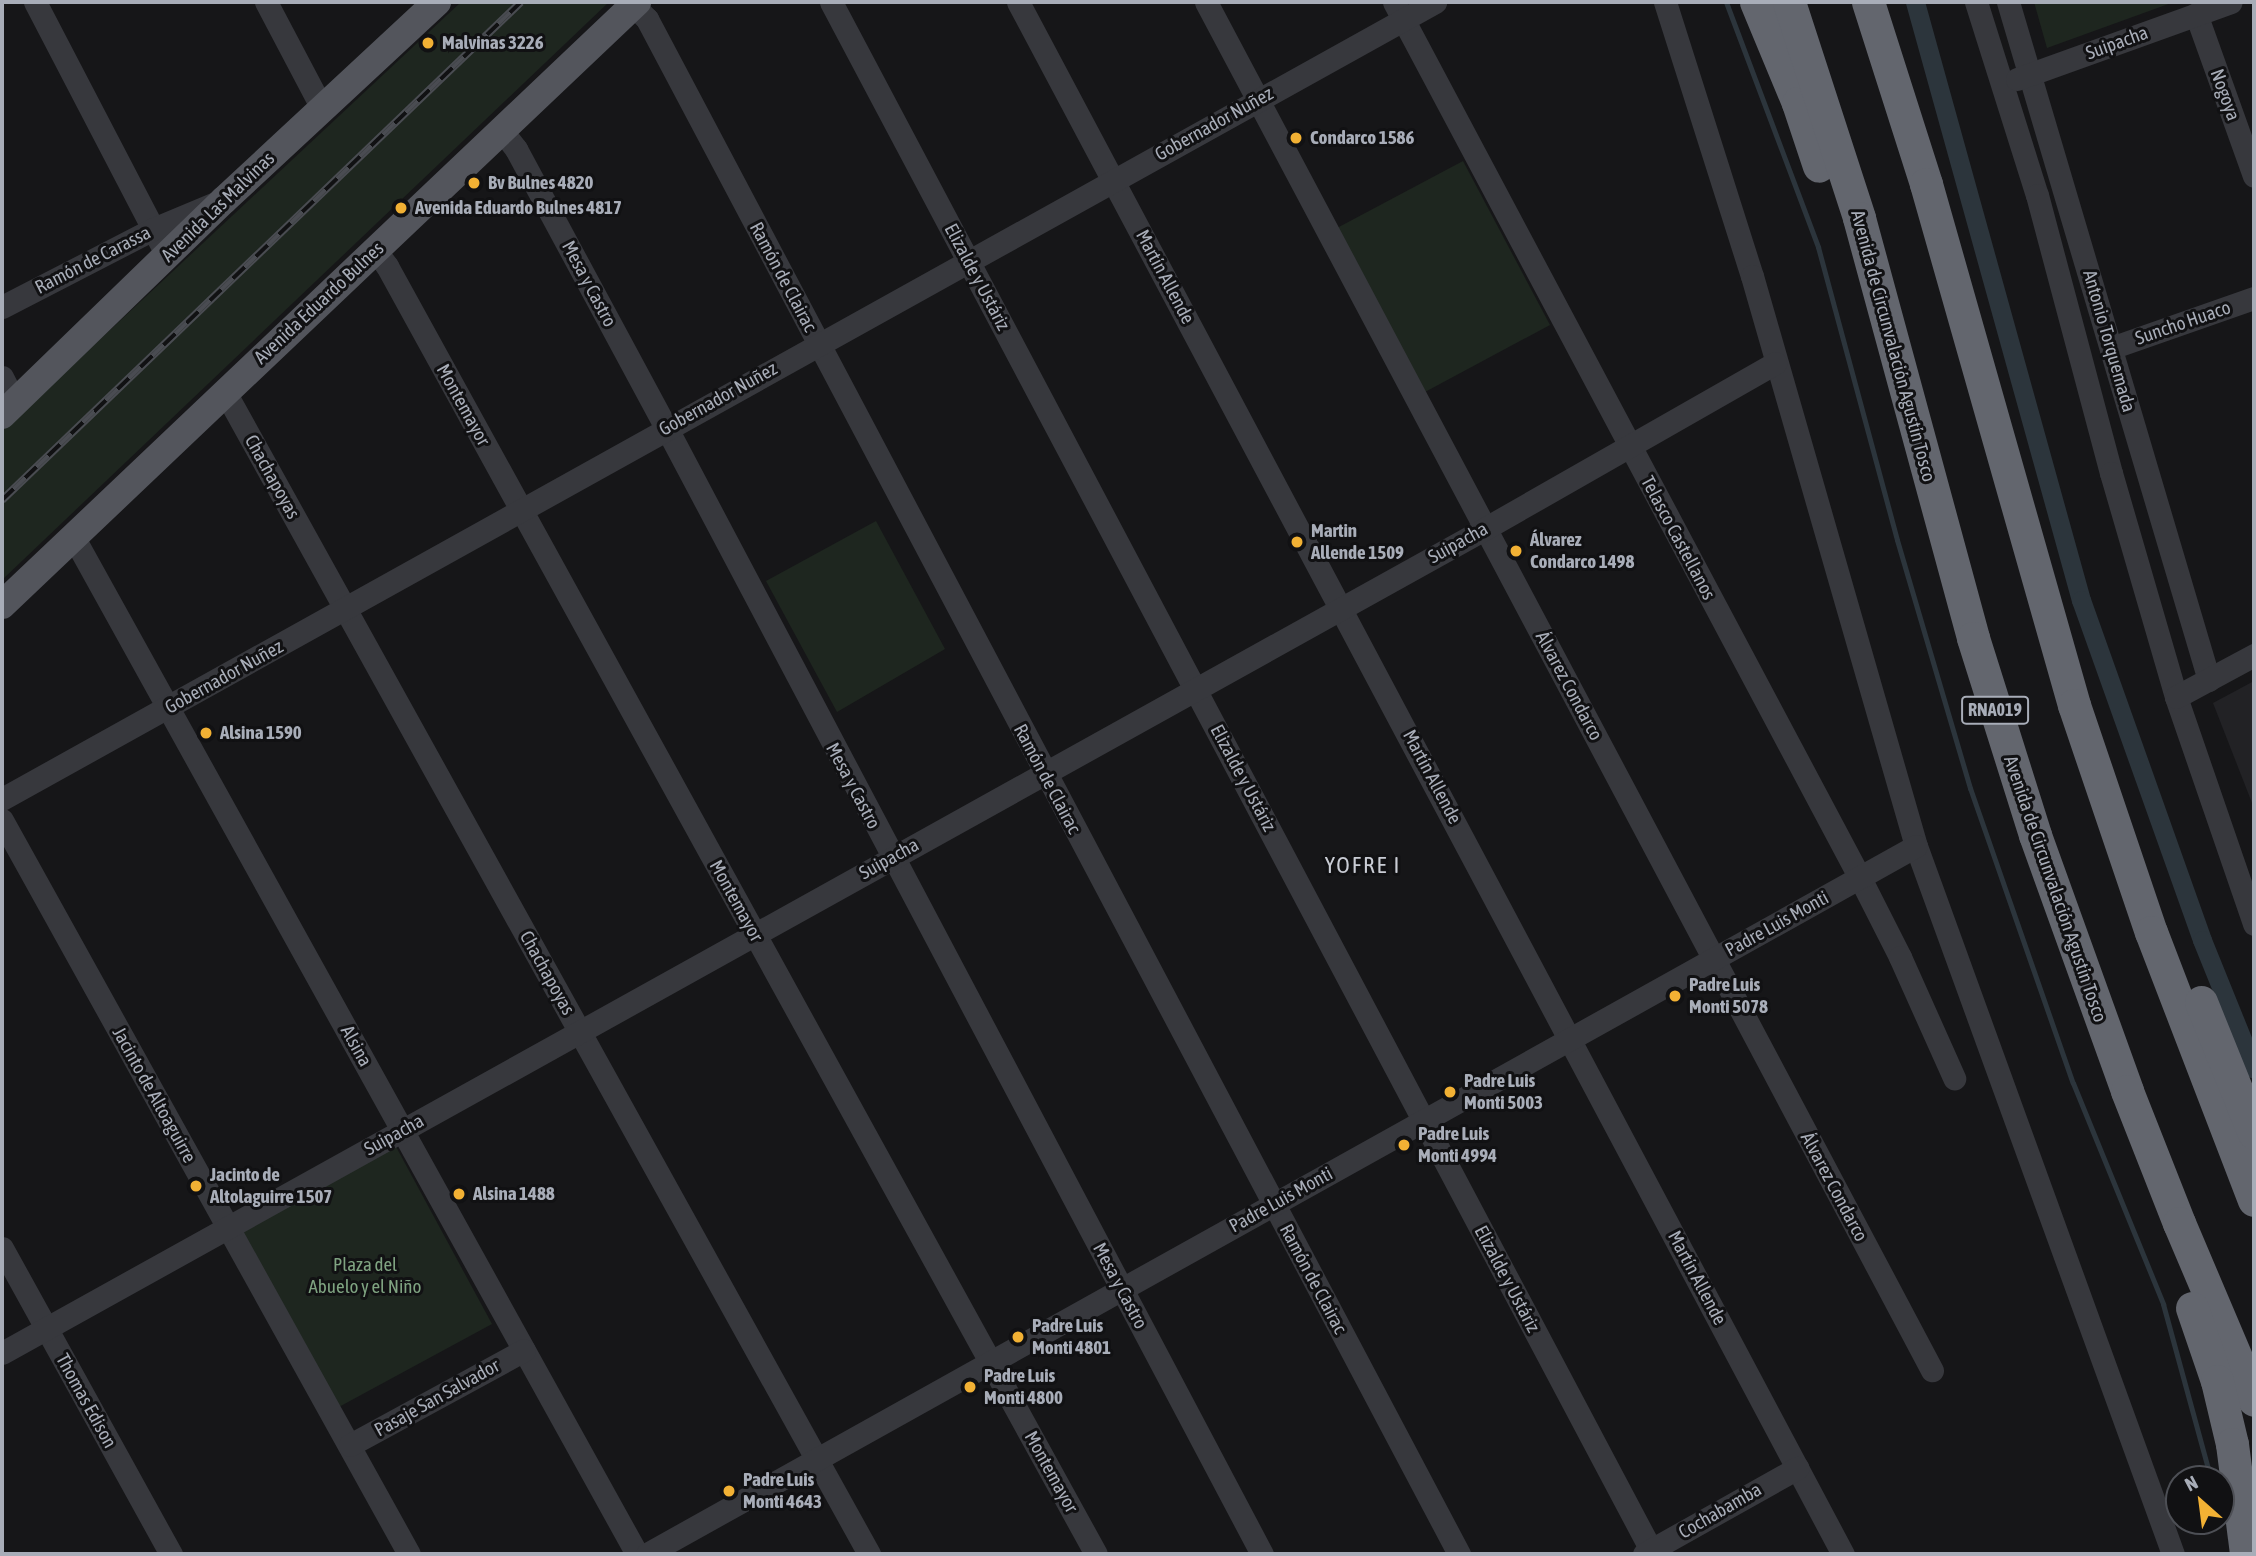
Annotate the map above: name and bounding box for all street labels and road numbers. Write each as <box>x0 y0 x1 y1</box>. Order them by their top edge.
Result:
street label: Suipacha <box>2083 21 2151 65</box>
street label: Nogoya <box>2205 66 2245 124</box>
street label: Gobernador Nuñez <box>1151 82 1277 166</box>
street label: Avenida Las Malvinas <box>157 147 279 267</box>
street label: Avenida de Circunvalación Agustín Tosco <box>1846 208 1940 484</box>
street label: Ramón de Clairac <box>745 218 821 336</box>
street label: Elizalde y Ustáriz <box>939 220 1015 334</box>
street label: Ramón de Carassa <box>31 221 155 299</box>
street label: Martín Allende <box>1131 226 1199 328</box>
street label: Avenida Eduardo Bulnes <box>250 237 388 369</box>
street label: Mesa y Castro <box>557 237 621 331</box>
street label: Antonio Torquemada <box>2078 267 2140 415</box>
street label: Suncho Huaco <box>2132 296 2234 350</box>
street label: Gobernador Nuñez <box>655 357 781 441</box>
street label: Montemayor <box>431 360 495 450</box>
street label: Chachapoyas <box>240 431 304 523</box>
street label: Telasco Castellanos <box>1636 472 1720 604</box>
street label: Suipacha <box>1424 517 1492 569</box>
street label: Álvarez Condarco <box>1531 627 1607 745</box>
street label: Gobernador Nuñez <box>161 635 287 719</box>
road number: RNA019 <box>1960 696 2030 724</box>
street label: Ramón de Clairac <box>1009 720 1085 838</box>
street label: Elizalde y Ustáriz <box>1205 721 1281 835</box>
street label: Martín Allende <box>1398 726 1466 828</box>
street label: Mesa y Castro <box>821 739 885 833</box>
street label: Avenida de Circunvalación Agustín Tosco <box>1999 753 2111 1025</box>
street label: Suipacha <box>855 833 923 885</box>
street label: Montemayor <box>704 856 768 946</box>
street label: Padre Luis Monti <box>1721 886 1833 962</box>
street label: Chachapoyas <box>515 927 579 1019</box>
street label: Alsina <box>335 1021 377 1071</box>
street label: Jacinto de Altoaguirre <box>107 1023 201 1167</box>
street label: Suipacha <box>360 1109 428 1161</box>
street label: Álvarez Condarco <box>1796 1128 1872 1246</box>
street label: Padre Luis Monti <box>1225 1162 1337 1238</box>
street label: Ramón de Clairac <box>1275 1220 1351 1338</box>
street label: Elizalde y Ustáriz <box>1469 1222 1545 1336</box>
street label: Martín Allende <box>1663 1227 1731 1329</box>
street label: Mesa y Castro <box>1088 1239 1152 1333</box>
street label: Thomas Edison <box>51 1350 121 1452</box>
street label: Pasaje San Salvador <box>371 1354 503 1442</box>
street label: Montemayor <box>1019 1427 1083 1517</box>
street label: Cochabamba <box>1674 1478 1766 1544</box>

